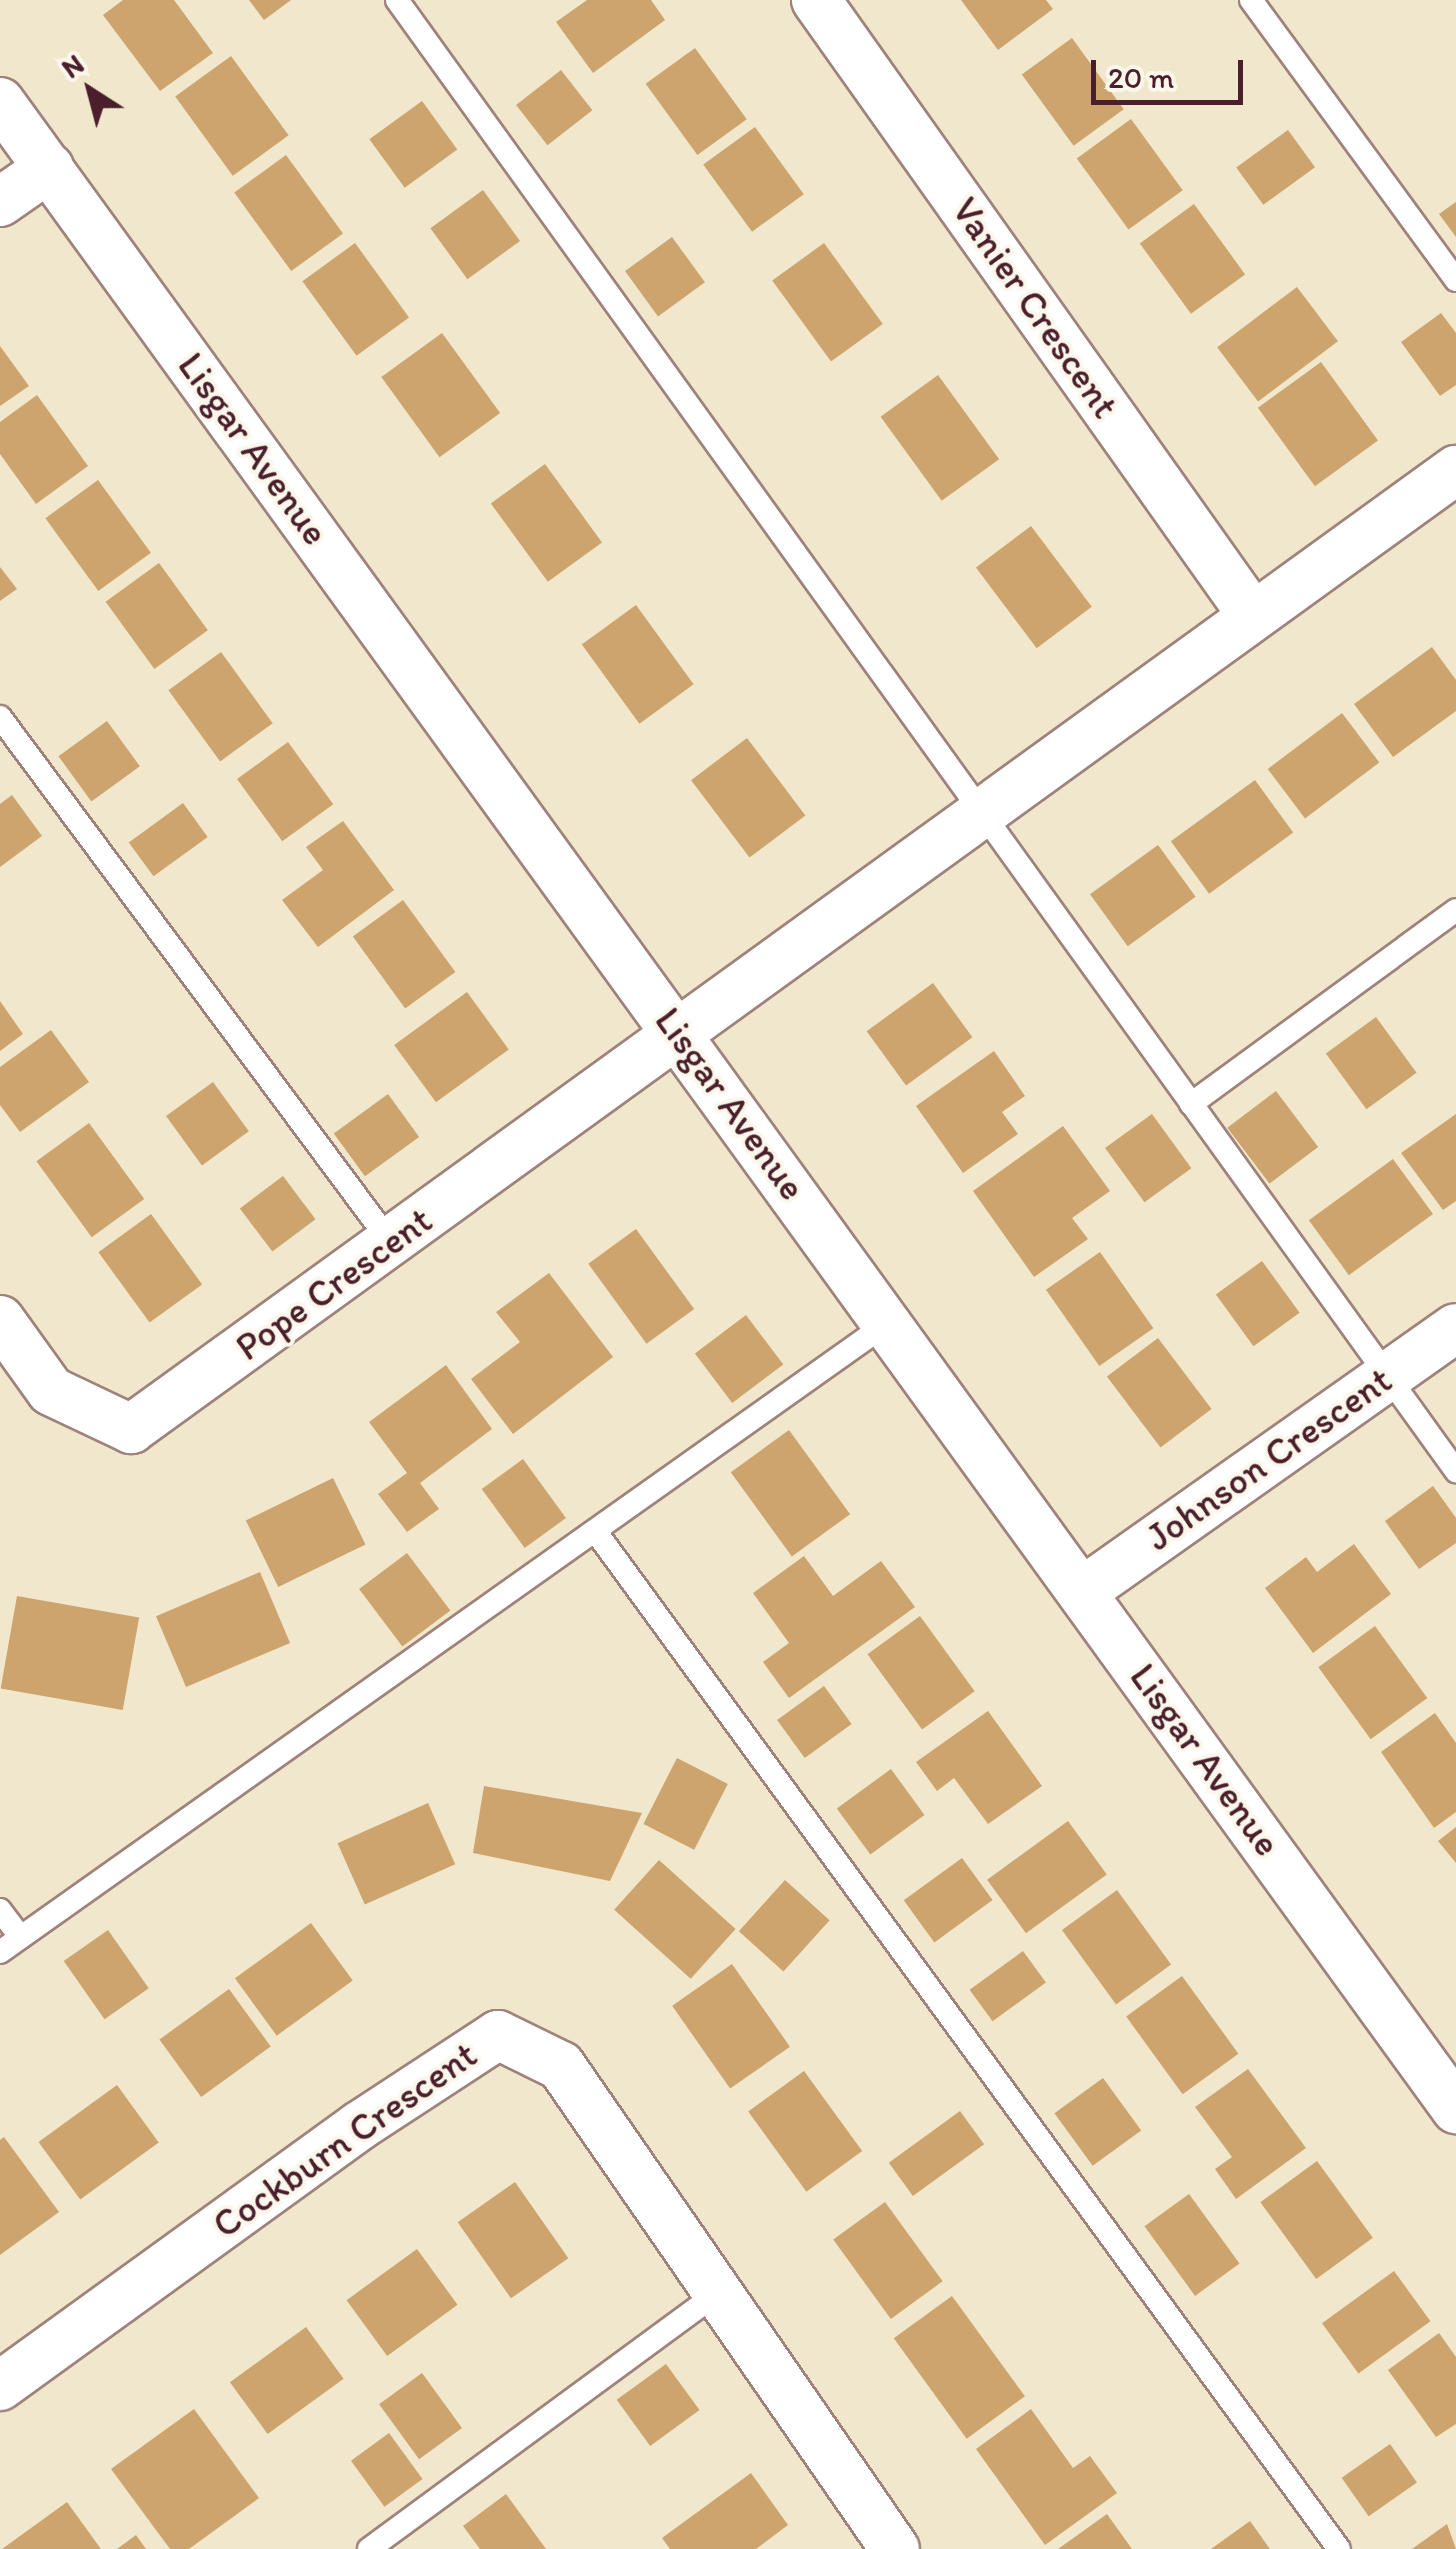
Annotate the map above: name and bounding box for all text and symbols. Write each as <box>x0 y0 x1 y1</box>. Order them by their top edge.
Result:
north arrow <box>40 40 140 140</box>
scale bar <box>1096 40 1248 102</box>
text: N <box>55 46 90 85</box>
text: 20 m <box>1108 59 1174 96</box>
street label: Vanier Crescent <box>942 189 1128 427</box>
street label: Lisgar Avenue <box>168 344 338 554</box>
street label: Lisgar Avenue <box>645 999 815 1209</box>
street label: Pope Crescent <box>227 1197 441 1371</box>
street label: Johnson Crescent <box>1137 1357 1401 1561</box>
street label: Lisgar Avenue <box>1120 1655 1290 1865</box>
street label: Cockburn Crescent <box>204 2032 486 2248</box>

